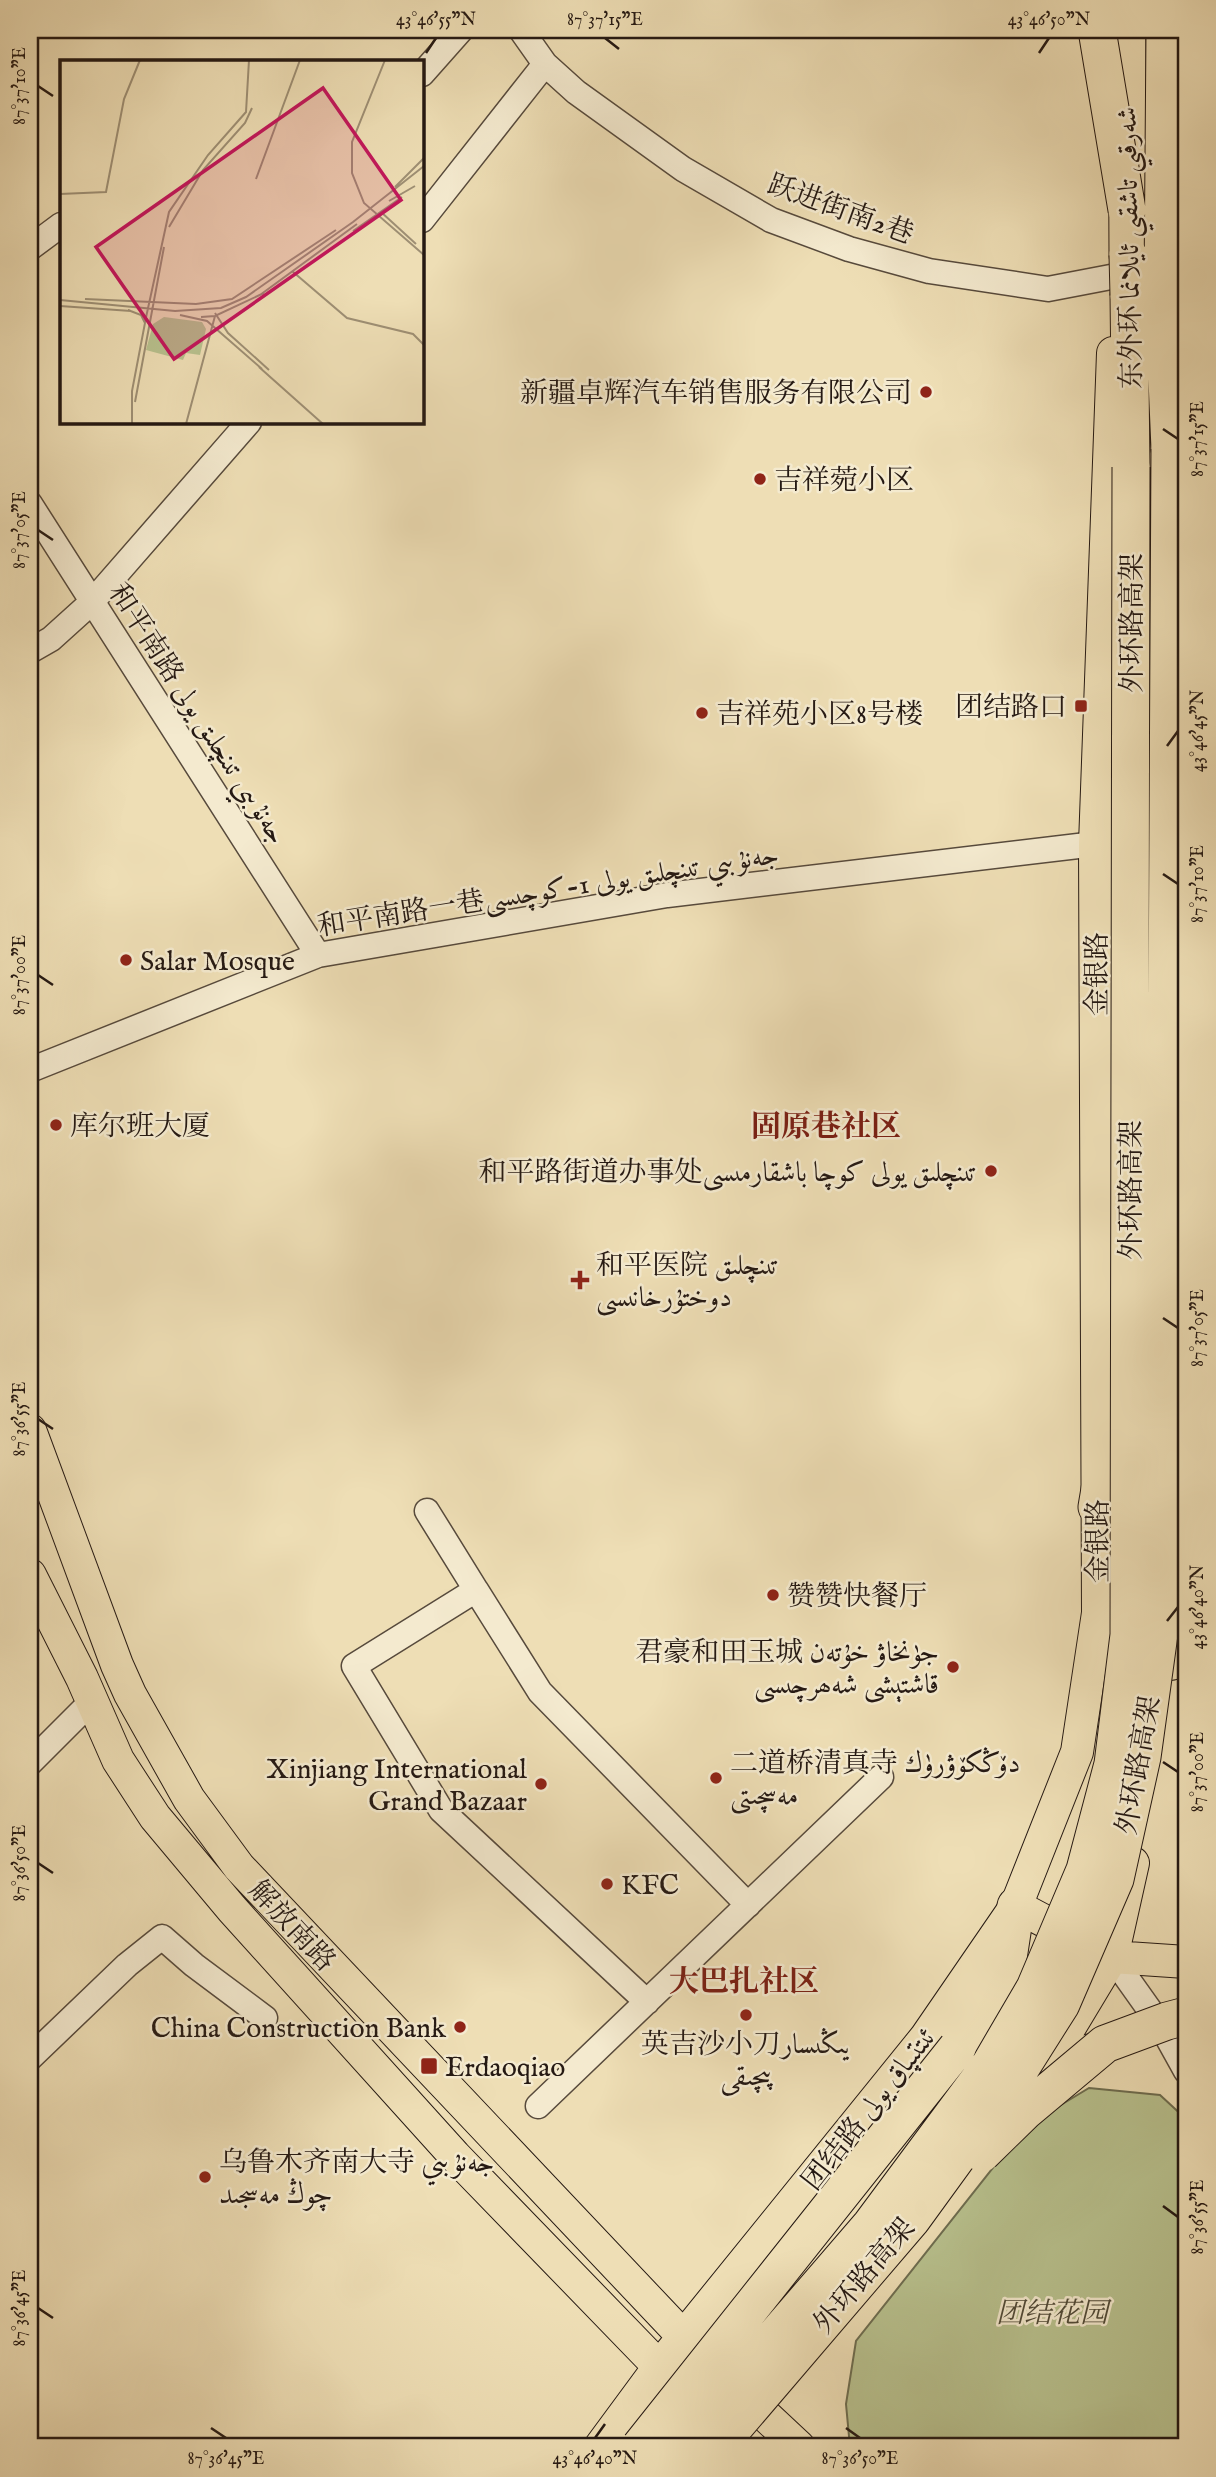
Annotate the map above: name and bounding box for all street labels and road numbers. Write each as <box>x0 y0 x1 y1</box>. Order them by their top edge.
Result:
street label: 东外环 شەرقىي تاشقىي ئايلانما <box>1111 106 1157 389</box>
street label: 跃进街南2巷 <box>762 168 918 253</box>
street label: 外环路高架 <box>1116 553 1151 693</box>
street label: 和平南路 جەنۇبىي تىنچلىق يولى <box>95 577 294 854</box>
street label: 和平南路一巷جەنۇبىي تىنچلىق يولى 1-كوچىسى <box>315 838 782 950</box>
street label: 金银路 <box>1081 932 1116 1016</box>
street label: 外环路高架 <box>1115 1120 1150 1260</box>
street label: 金银路 <box>1082 1499 1117 1583</box>
street label: 外环路高架 <box>1110 1693 1169 1837</box>
street label: 解放南路 <box>240 1874 342 1980</box>
street label: 团结路 ئىتتىپاق يولى <box>795 2021 945 2198</box>
street label: 外环路高架 <box>807 2212 923 2341</box>

